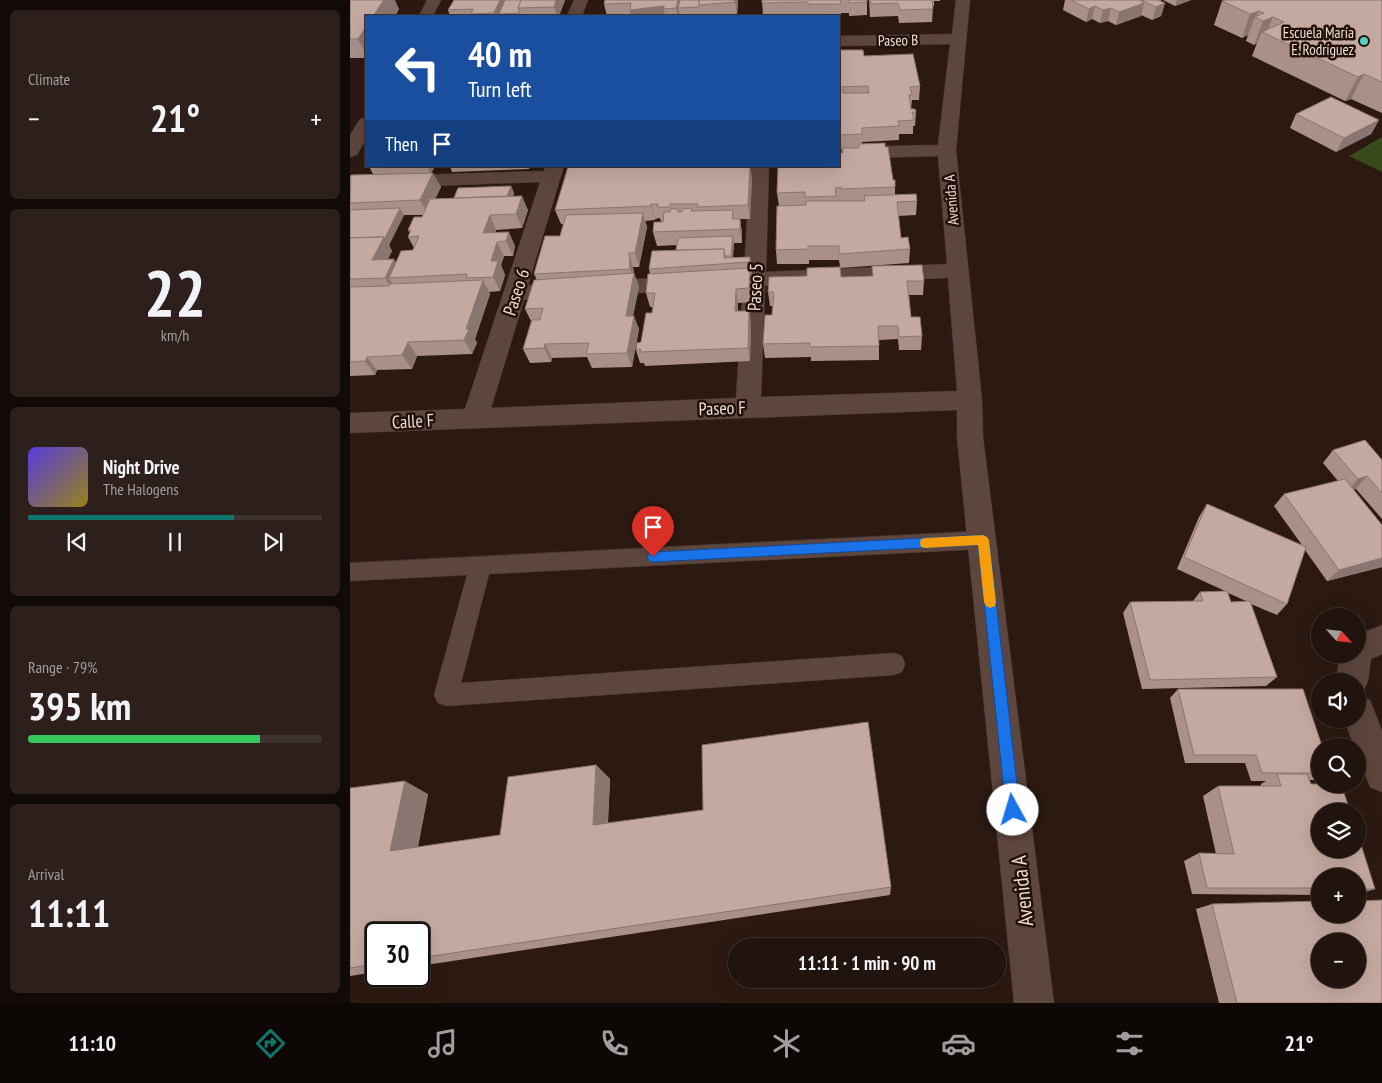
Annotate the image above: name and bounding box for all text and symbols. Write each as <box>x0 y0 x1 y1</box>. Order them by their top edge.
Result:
place label: Escuela María E. Rodríguez <box>1283 23 1354 59</box>
street label: Paseo B <box>878 30 918 50</box>
text: 40 m <box>468 31 532 77</box>
icon: left <box>385 35 450 100</box>
marker: Escuela María E. Rodríguez <box>1358 35 1370 47</box>
text: Climate <box>28 69 70 89</box>
text: Turn left <box>468 75 532 103</box>
text: 21° <box>150 93 200 142</box>
text: − <box>28 100 40 137</box>
text: + <box>310 100 322 137</box>
icon: arrive <box>428 130 456 158</box>
text: Then <box>385 132 418 156</box>
street label: Avenida A <box>939 173 963 226</box>
text: 22 <box>144 250 206 334</box>
street label: Paseo 5 <box>742 262 768 312</box>
street label: Paseo 6 <box>498 266 534 318</box>
text: km/h <box>161 325 189 345</box>
street label: Paseo F <box>698 396 746 420</box>
street label: Calle F <box>391 408 435 434</box>
text: Night Drive <box>103 455 180 479</box>
text: The Halogens <box>103 479 179 499</box>
pin <box>632 506 674 557</box>
icon: arrive <box>639 513 667 541</box>
icon: previous <box>63 528 91 556</box>
icon: pause <box>161 528 189 556</box>
icon: next <box>259 528 287 556</box>
north arrow <box>1311 608 1366 662</box>
map controls <box>1311 608 1366 988</box>
text: Range · 79% <box>28 657 97 677</box>
button: sound <box>1311 673 1366 728</box>
text: 395 km <box>28 681 131 730</box>
button: search <box>1311 738 1366 793</box>
position arrow <box>986 783 1038 835</box>
button: layers <box>1311 803 1366 858</box>
street label: Avenida A <box>1005 854 1039 928</box>
text: Arrival <box>28 864 64 884</box>
button: + <box>1311 868 1366 923</box>
text: 11:11 <box>28 888 110 937</box>
speed limit sign: 30 <box>365 922 430 987</box>
button: − <box>1311 933 1366 988</box>
text: 11:11 · 1 min · 90 m <box>798 951 936 975</box>
icon: directions <box>253 1026 288 1061</box>
icon: music <box>425 1026 460 1061</box>
icon: phone <box>597 1026 632 1061</box>
icon: climate <box>769 1026 804 1061</box>
icon: car <box>941 1026 976 1061</box>
icon: filters <box>1112 1026 1147 1061</box>
text: 11:10 <box>68 1029 116 1057</box>
text: 21° <box>1284 1029 1313 1057</box>

